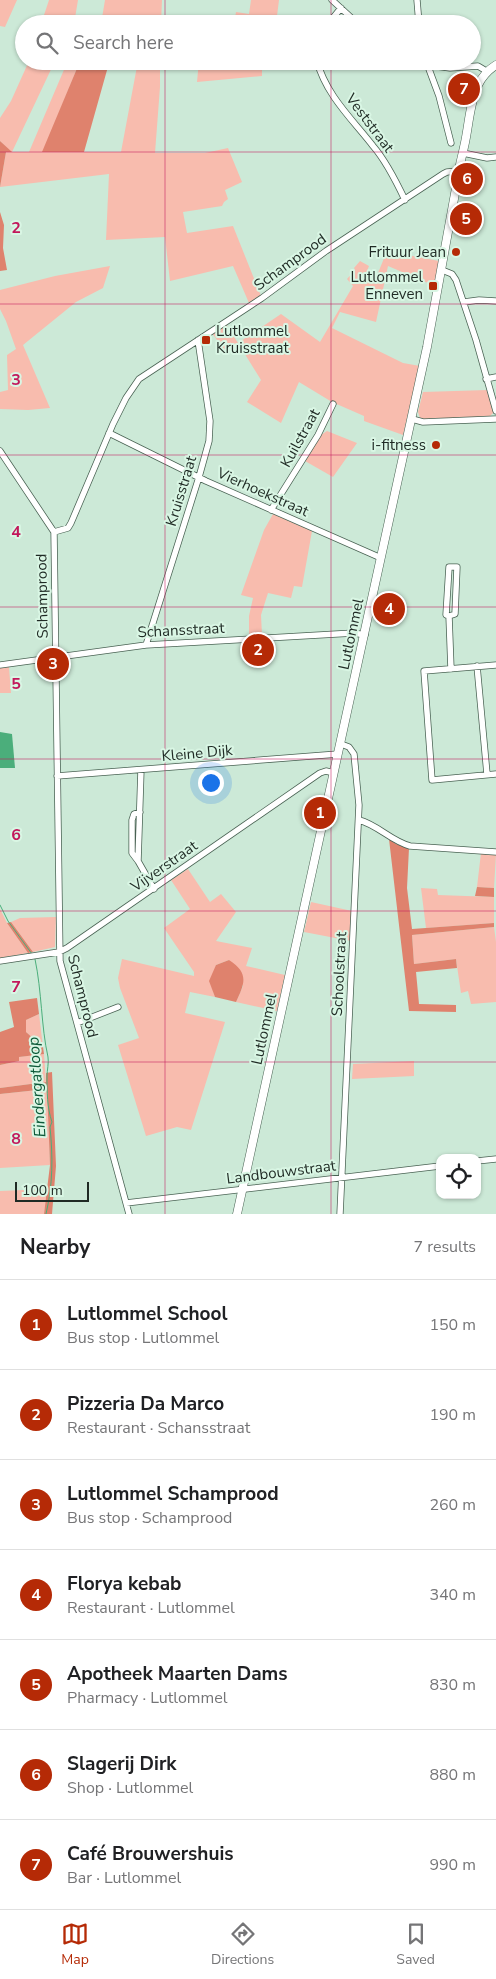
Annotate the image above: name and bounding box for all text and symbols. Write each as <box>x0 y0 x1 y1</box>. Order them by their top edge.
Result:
search box <box>15 15 481 70</box>
icon: search <box>33 29 61 57</box>
text: Search here <box>73 30 174 56</box>
pin: 7 <box>448 70 480 108</box>
street label: Veststraat <box>341 89 399 157</box>
pin: 6 <box>451 160 483 198</box>
pin: 5 <box>450 200 482 238</box>
text: 2 <box>11 217 21 239</box>
street label: Schamprood <box>250 229 330 295</box>
place label: Frituur Jean <box>368 242 446 262</box>
marker: Frituur Jean <box>450 246 462 258</box>
place label: Lutlommel Enneven <box>351 267 424 304</box>
marker: Lutlommel Enneven <box>427 280 439 292</box>
place label: Lutlommel Kruisstraat <box>216 321 289 358</box>
marker: Lutlommel Kruisstraat <box>200 334 212 346</box>
text: 3 <box>11 369 21 391</box>
street label: Kuilstraat <box>276 404 325 471</box>
place label: i-fitness <box>372 435 426 455</box>
marker: i-fitness <box>430 439 442 451</box>
street label: Kruisstraat <box>161 453 201 529</box>
street label: Vierhoekstraat <box>213 462 313 521</box>
text: 4 <box>11 521 21 543</box>
street label: Schamprood <box>31 553 53 639</box>
pin: 4 <box>373 590 405 628</box>
street label: Lutlommel <box>334 596 368 672</box>
street label: Schansstraat <box>137 618 226 642</box>
pin: 2 <box>242 631 274 669</box>
pin: 3 <box>37 645 69 683</box>
text: 5 <box>11 673 21 695</box>
street label: Kleine Dijk <box>161 740 234 766</box>
your location <box>198 770 224 796</box>
pin: 1 <box>304 794 336 832</box>
text: 6 <box>11 824 21 846</box>
street label: Vijverstraat <box>126 835 202 897</box>
street label: Schoolstraat <box>327 931 351 1017</box>
street label: Schamprood <box>63 952 103 1040</box>
text: 7 <box>11 976 21 998</box>
street label: Lutlommel <box>247 991 281 1067</box>
water label: Eindergatloop <box>23 1036 51 1138</box>
text: 8 <box>11 1128 21 1150</box>
map controls <box>436 1154 481 1199</box>
button: locate <box>436 1154 481 1199</box>
street label: Landbouwstraat <box>225 1155 338 1189</box>
scale bar <box>15 1179 89 1202</box>
text: 100 m <box>22 1181 63 1200</box>
text: Nearby <box>20 1233 90 1261</box>
text: 7 results <box>414 1236 476 1258</box>
text: Lutlommel School <box>67 1301 228 1327</box>
text: 1 <box>31 1314 41 1336</box>
text: 150 m <box>429 1314 476 1336</box>
text: Bus stop · Lutlommel <box>67 1327 219 1349</box>
text: Pizzeria Da Marco <box>67 1391 224 1417</box>
text: 2 <box>31 1404 41 1426</box>
text: 190 m <box>429 1404 476 1426</box>
text: Restaurant · Schansstraat <box>67 1417 250 1439</box>
text: Lutlommel Schamprood <box>67 1481 279 1507</box>
text: 3 <box>31 1494 41 1516</box>
text: 260 m <box>429 1494 476 1516</box>
text: Bus stop · Schamprood <box>67 1507 232 1529</box>
text: Florya kebab <box>67 1571 181 1597</box>
text: 4 <box>31 1584 41 1606</box>
text: 340 m <box>429 1584 476 1606</box>
text: Restaurant · Lutlommel <box>67 1597 235 1619</box>
text: Apotheek Maarten Dams <box>67 1661 288 1687</box>
text: 5 <box>31 1674 41 1696</box>
text: 830 m <box>429 1674 476 1696</box>
text: Pharmacy · Lutlommel <box>67 1687 227 1709</box>
text: Slagerij Dirk <box>67 1751 177 1777</box>
text: 6 <box>31 1764 41 1786</box>
text: 880 m <box>429 1764 476 1786</box>
text: Shop · Lutlommel <box>67 1777 193 1799</box>
text: Café Brouwershuis <box>67 1841 234 1867</box>
text: 7 <box>31 1854 41 1876</box>
text: 990 m <box>429 1854 476 1876</box>
text: Bar · Lutlommel <box>67 1867 181 1889</box>
tab: Map <box>61 1920 89 1969</box>
tab: Directions <box>211 1920 274 1969</box>
tab: Saved <box>396 1920 435 1969</box>

